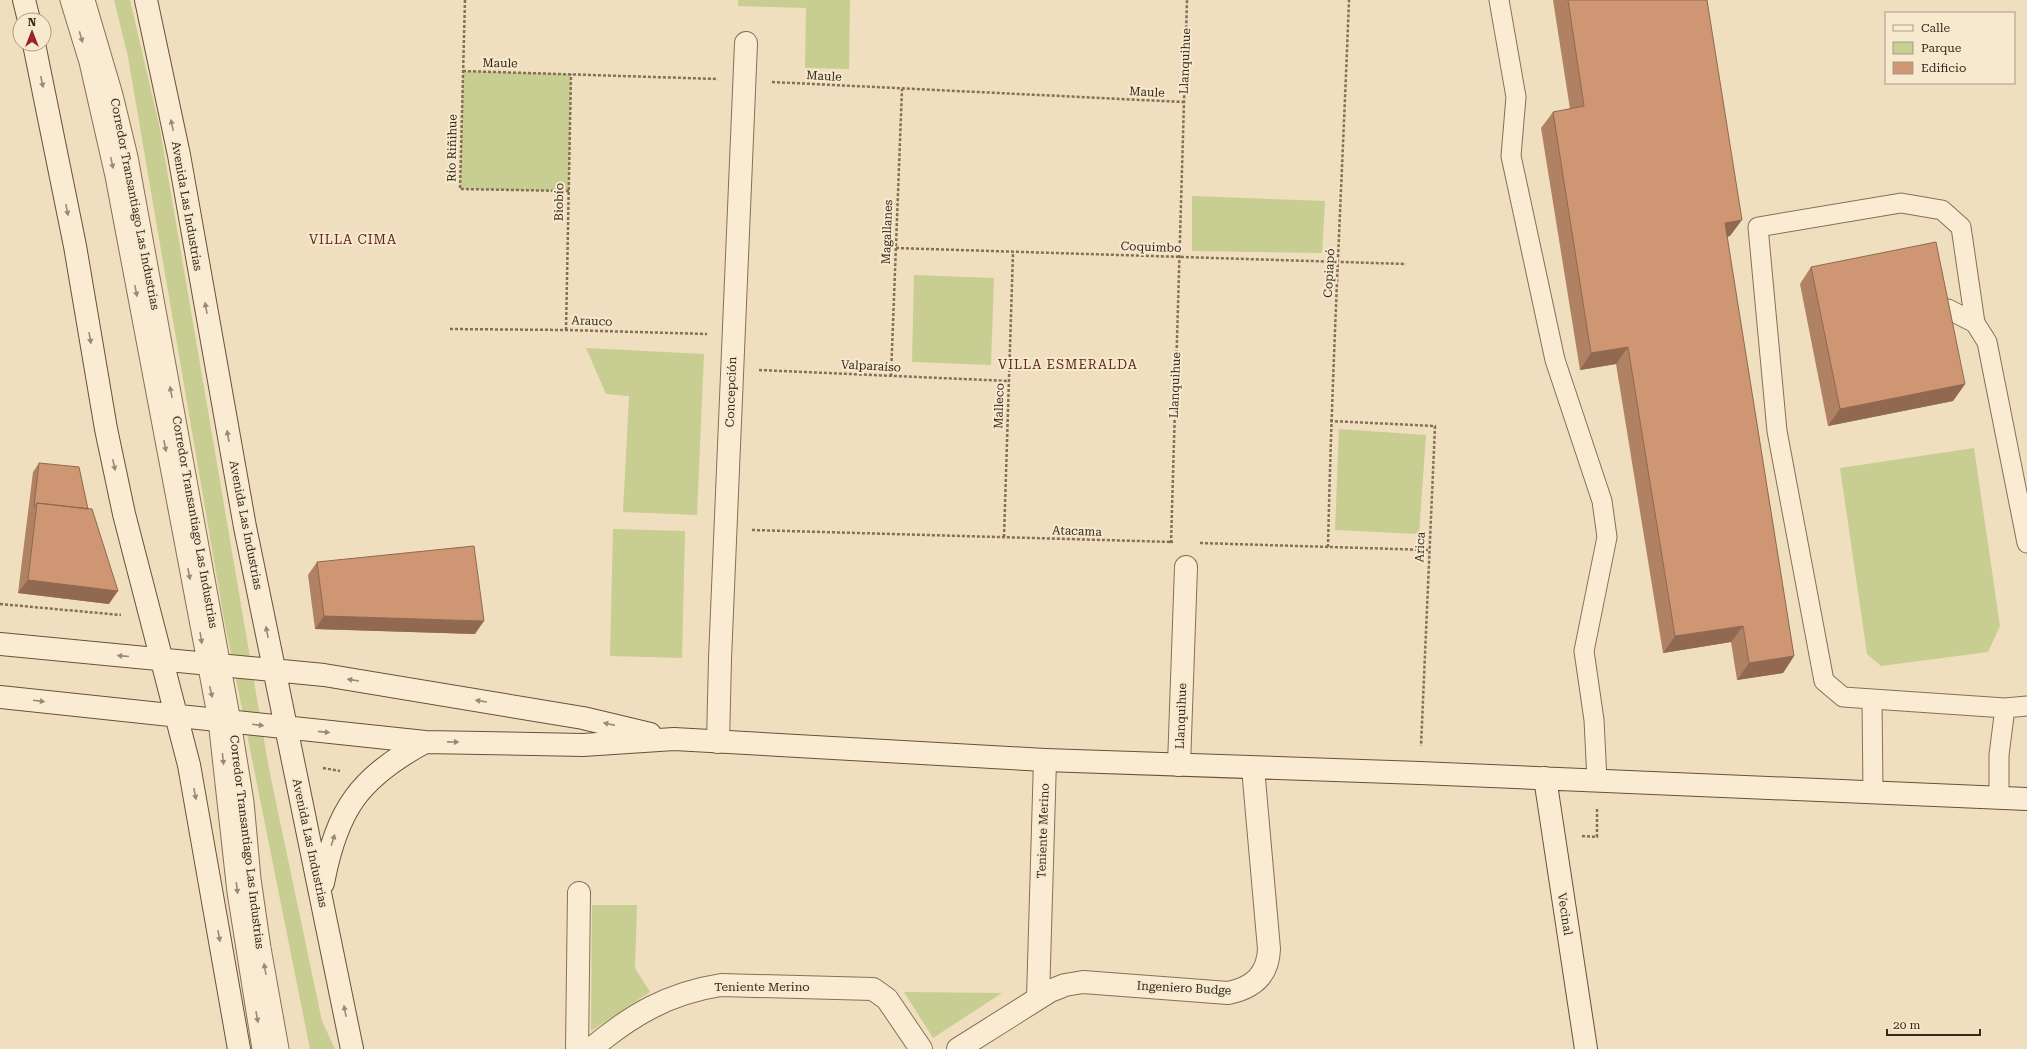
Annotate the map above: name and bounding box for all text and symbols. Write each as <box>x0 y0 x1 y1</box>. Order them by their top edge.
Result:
north arrow <box>12 12 52 52</box>
legend <box>1885 12 2015 84</box>
text: N <box>28 16 37 29</box>
text: Calle <box>1921 21 1951 35</box>
street label: Llanquihue <box>1177 27 1193 94</box>
one-way arrow <box>78 31 84 43</box>
text: Parque <box>1921 41 1962 55</box>
street label: Maule <box>482 56 518 70</box>
text: Edificio <box>1921 61 1966 75</box>
street label: Maule <box>806 68 843 84</box>
one-way arrow <box>39 76 45 88</box>
street label: Maule <box>1129 84 1166 100</box>
street label: Corredor Transantiago Las Industrias <box>108 97 162 311</box>
street label: Río Riñihue <box>444 113 460 182</box>
one-way arrow <box>169 118 175 131</box>
street label: Avenida Las Industrias <box>169 140 205 272</box>
one-way arrow <box>109 157 115 169</box>
street label: Biobío <box>552 183 566 221</box>
street label: Magallanes <box>879 199 895 265</box>
one-way arrow <box>65 203 71 216</box>
district label: VILLA CIMA <box>309 232 397 247</box>
street label: Coquimbo <box>1120 239 1182 255</box>
street label: Copiapó <box>1321 248 1337 298</box>
one-way arrow <box>133 284 139 297</box>
one-way arrow <box>202 301 208 314</box>
street label: Arauco <box>571 313 613 329</box>
one-way arrow <box>87 331 93 344</box>
street label: Llanquihue <box>1167 351 1183 418</box>
street label: Concepción <box>723 356 739 428</box>
street label: Valparaíso <box>841 357 901 375</box>
district label: VILLA ESMERALDA <box>998 357 1138 372</box>
street label: Malleco <box>991 383 1007 429</box>
one-way arrow <box>168 386 174 399</box>
street label: Corredor Transantiago Las Industrias <box>169 415 221 630</box>
one-way arrow <box>225 429 231 442</box>
one-way arrow <box>162 440 168 452</box>
one-way arrow <box>112 459 118 472</box>
street label: Avenida Las Industrias <box>227 459 265 591</box>
street label: Atacama <box>1052 523 1103 539</box>
street label: Arica <box>1412 531 1428 563</box>
one-way arrow <box>186 568 192 580</box>
one-way arrow <box>263 626 269 638</box>
one-way arrow <box>198 632 204 644</box>
one-way arrow <box>117 652 129 659</box>
one-way arrow <box>347 677 359 683</box>
street label: Llanquihue <box>1173 682 1189 749</box>
one-way arrow <box>209 686 215 698</box>
one-way arrow <box>33 698 45 705</box>
one-way arrow <box>475 698 487 704</box>
one-way arrow <box>603 721 615 727</box>
one-way arrow <box>252 722 264 728</box>
one-way arrow <box>318 729 330 735</box>
street label: Corredor Transantiago Las Industrias <box>227 734 267 950</box>
one-way arrow <box>447 739 459 746</box>
one-way arrow <box>220 753 227 765</box>
street label: Avenida Las Industrias <box>289 777 331 909</box>
street label: Teniente Merino <box>1034 783 1052 879</box>
one-way arrow <box>192 788 198 800</box>
one-way arrow <box>330 834 336 846</box>
one-way arrow <box>234 882 240 894</box>
street label: Vecinal <box>1555 892 1575 937</box>
one-way arrow <box>217 930 223 942</box>
one-way arrow <box>261 963 267 975</box>
street label: Ingeniero Budge <box>1136 979 1232 997</box>
street label: Teniente Merino <box>714 980 810 994</box>
one-way arrow <box>341 1005 347 1017</box>
one-way arrow <box>254 1011 260 1023</box>
scale bar <box>1887 1011 1980 1037</box>
text: 20 m <box>1893 1018 1920 1032</box>

